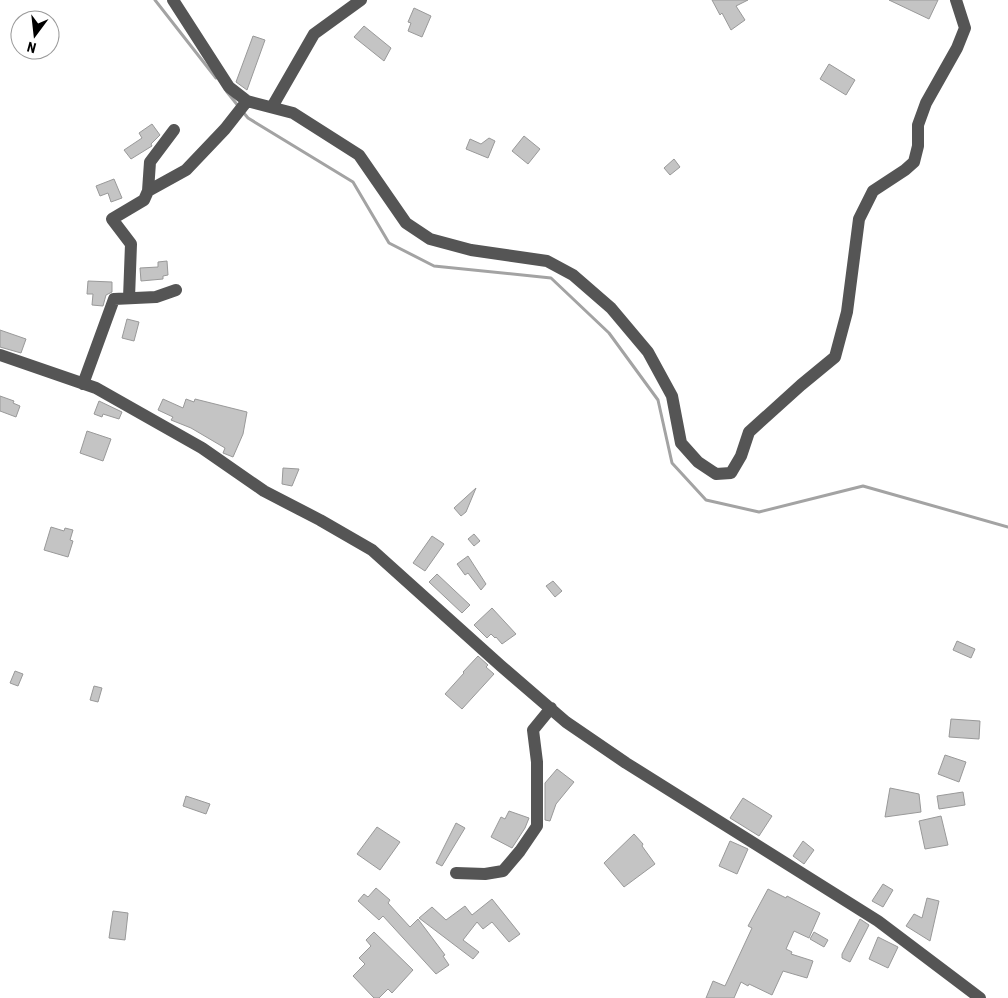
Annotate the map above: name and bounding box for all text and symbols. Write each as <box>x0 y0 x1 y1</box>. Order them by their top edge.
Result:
north arrow <box>10 10 60 60</box>
text: N <box>25 39 38 56</box>

